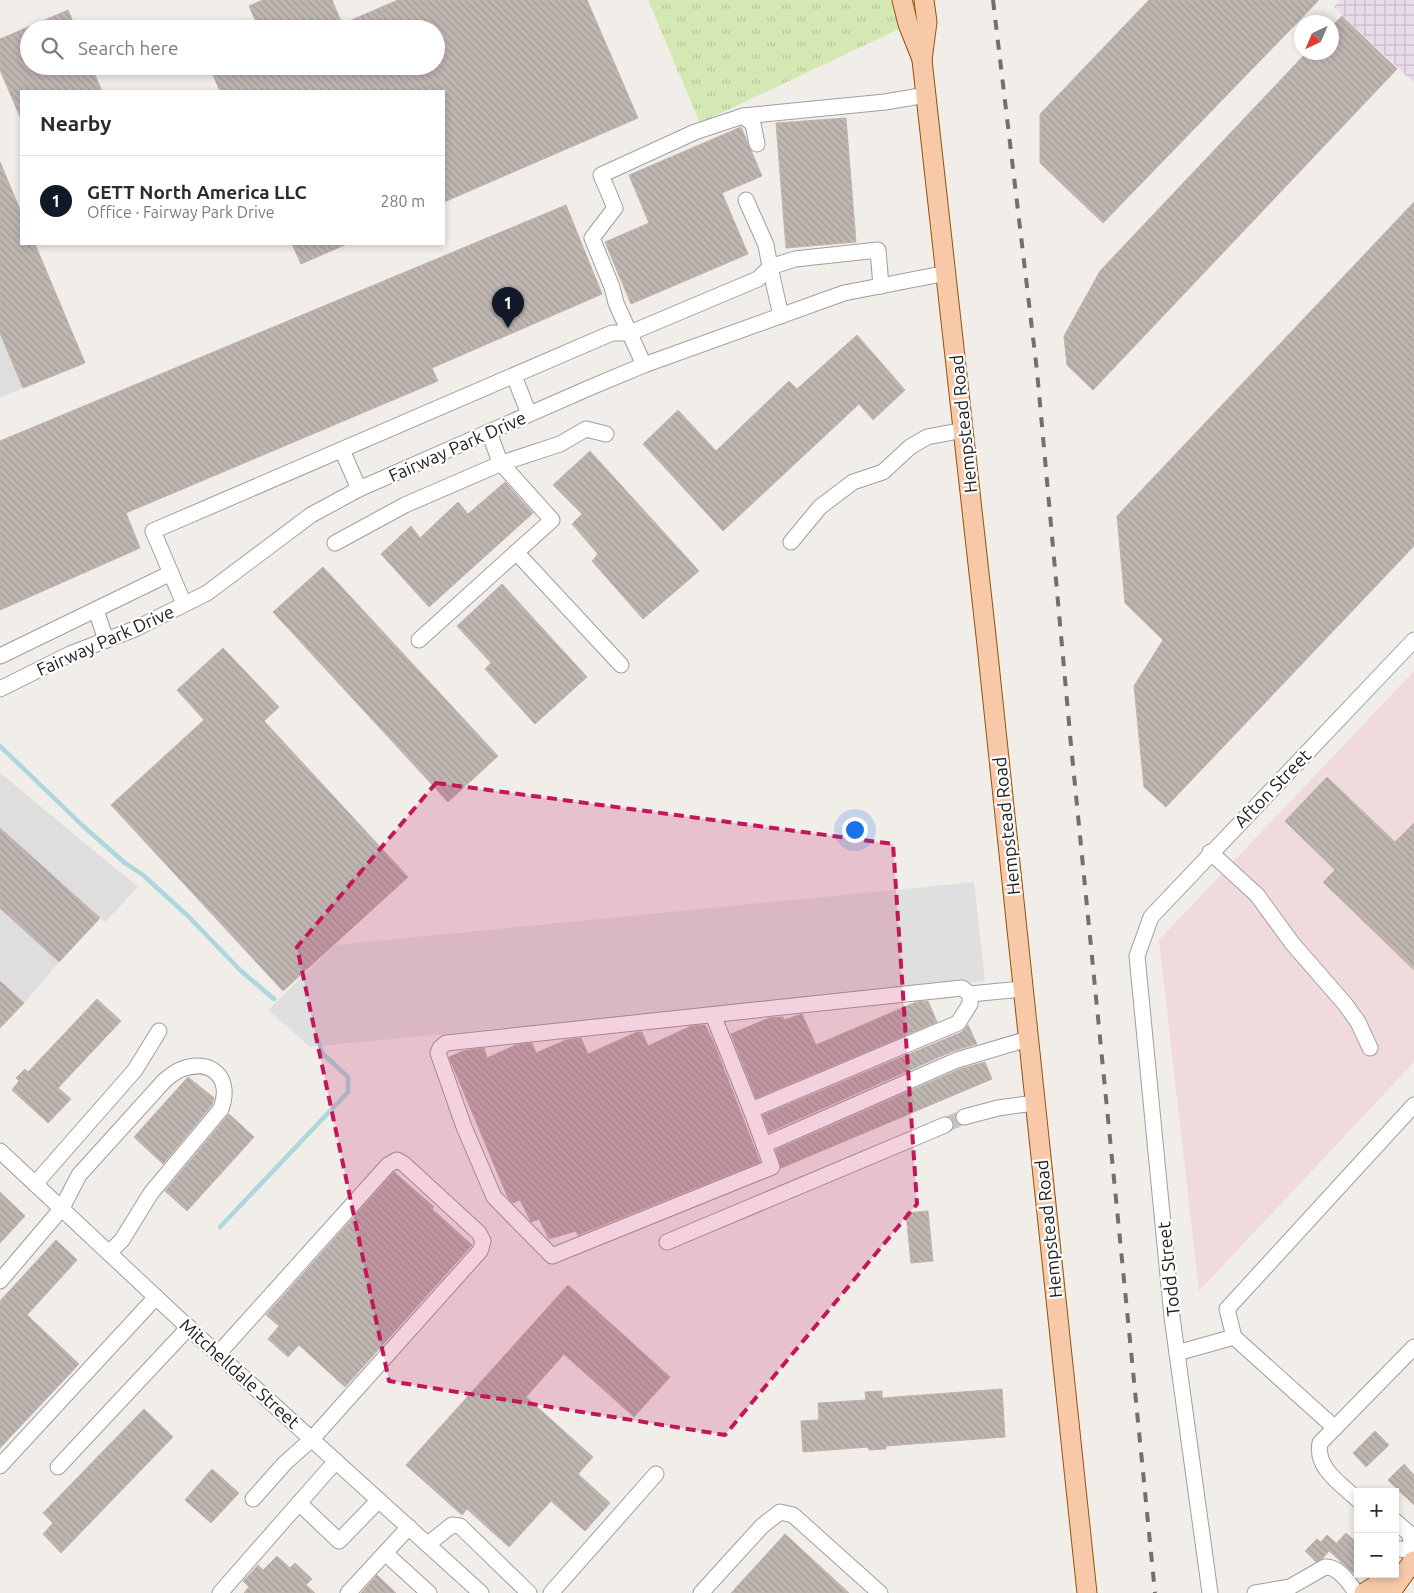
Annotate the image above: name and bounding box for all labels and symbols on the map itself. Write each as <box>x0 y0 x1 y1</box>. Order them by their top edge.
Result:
north arrow <box>1294 15 1339 60</box>
pin: 1 <box>492 287 524 328</box>
street label: Hempstead Road <box>946 354 980 494</box>
street label: Fairway Park Drive <box>385 407 529 485</box>
street label: Fairway Park Drive <box>33 601 177 679</box>
street label: Afton Street <box>1230 745 1314 831</box>
street label: Hempstead Road <box>989 756 1023 896</box>
your location <box>842 817 868 843</box>
street label: Hempstead Road <box>1031 1159 1065 1299</box>
street label: Todd Street <box>1153 1221 1183 1317</box>
street label: Mitchelldale Street <box>176 1314 304 1432</box>

